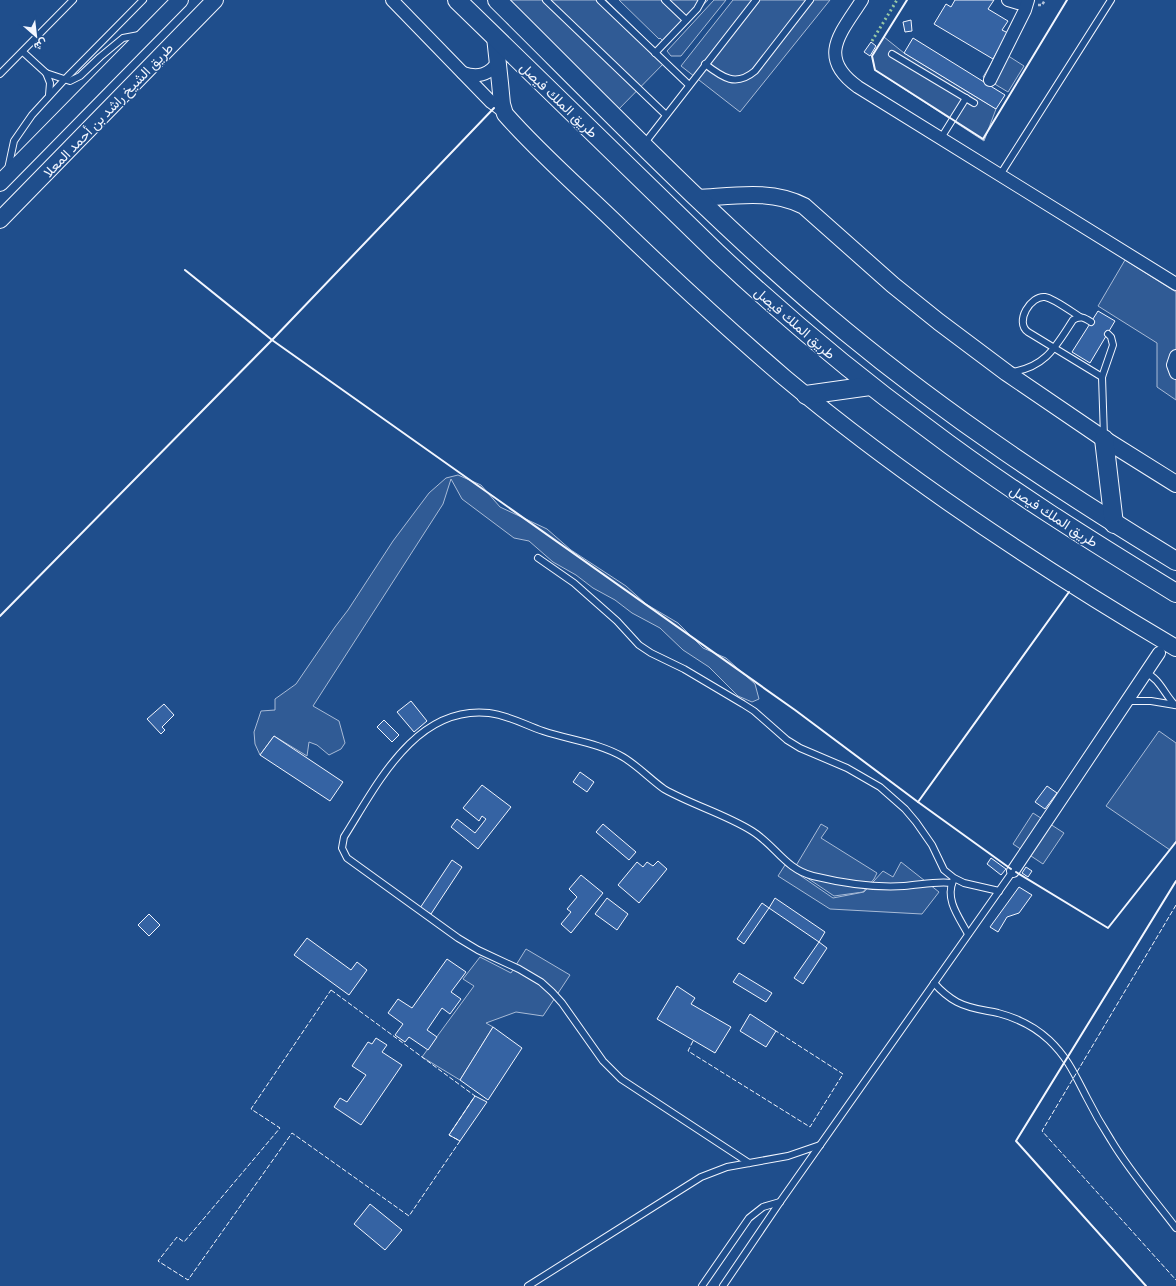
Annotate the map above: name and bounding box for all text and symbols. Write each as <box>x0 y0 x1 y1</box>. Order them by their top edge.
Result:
north arrow <box>16 16 56 56</box>
street label: طريق الشيخ راشد بن أحمد المعلا <box>39 39 177 181</box>
street label: طريق الملك فيصل <box>516 58 602 142</box>
street label: طريق الملك فيصل <box>751 283 839 363</box>
street label: طريق الملك فيصل <box>1007 481 1101 551</box>

